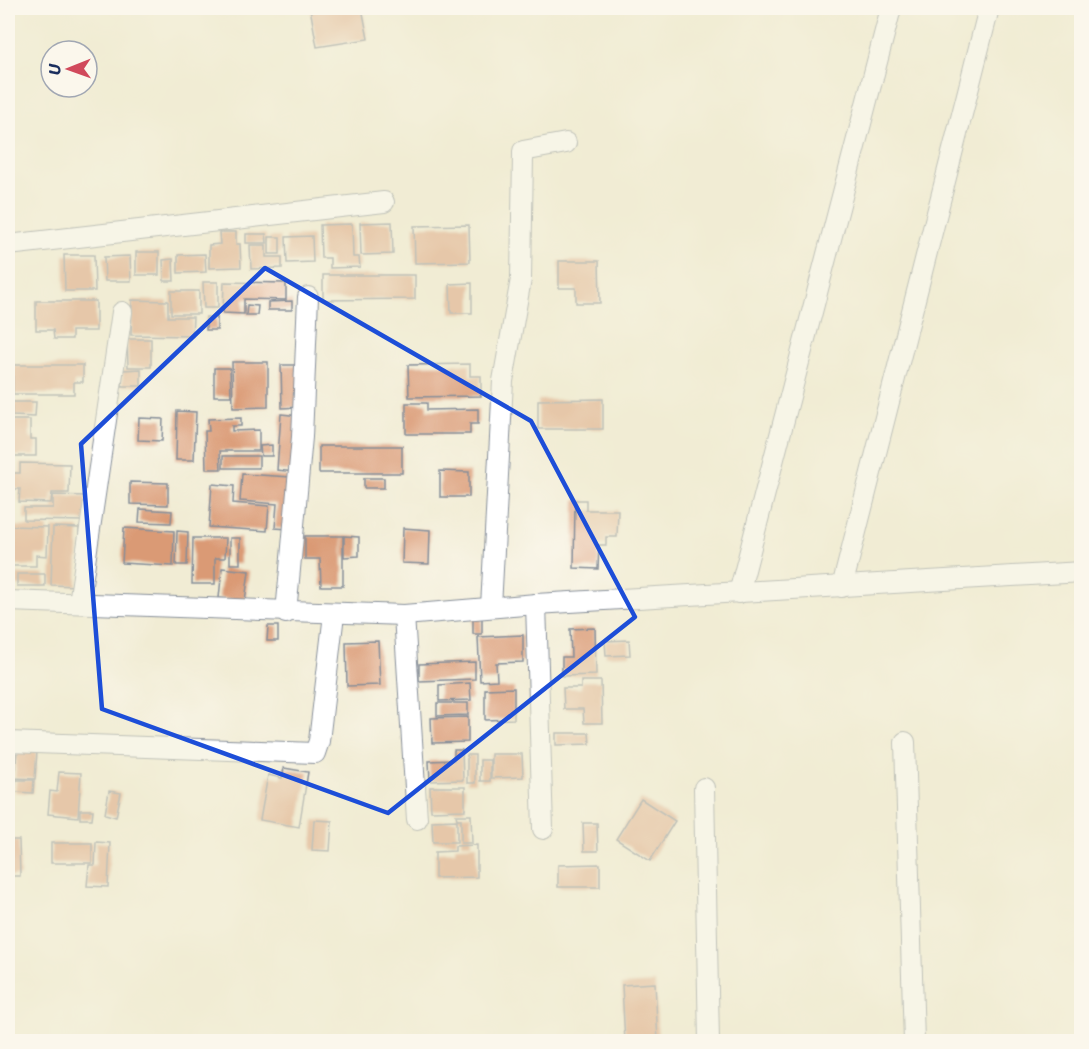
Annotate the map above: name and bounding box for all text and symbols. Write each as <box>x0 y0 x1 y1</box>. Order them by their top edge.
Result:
north arrow <box>39 39 99 99</box>
text: U <box>40 62 69 75</box>

